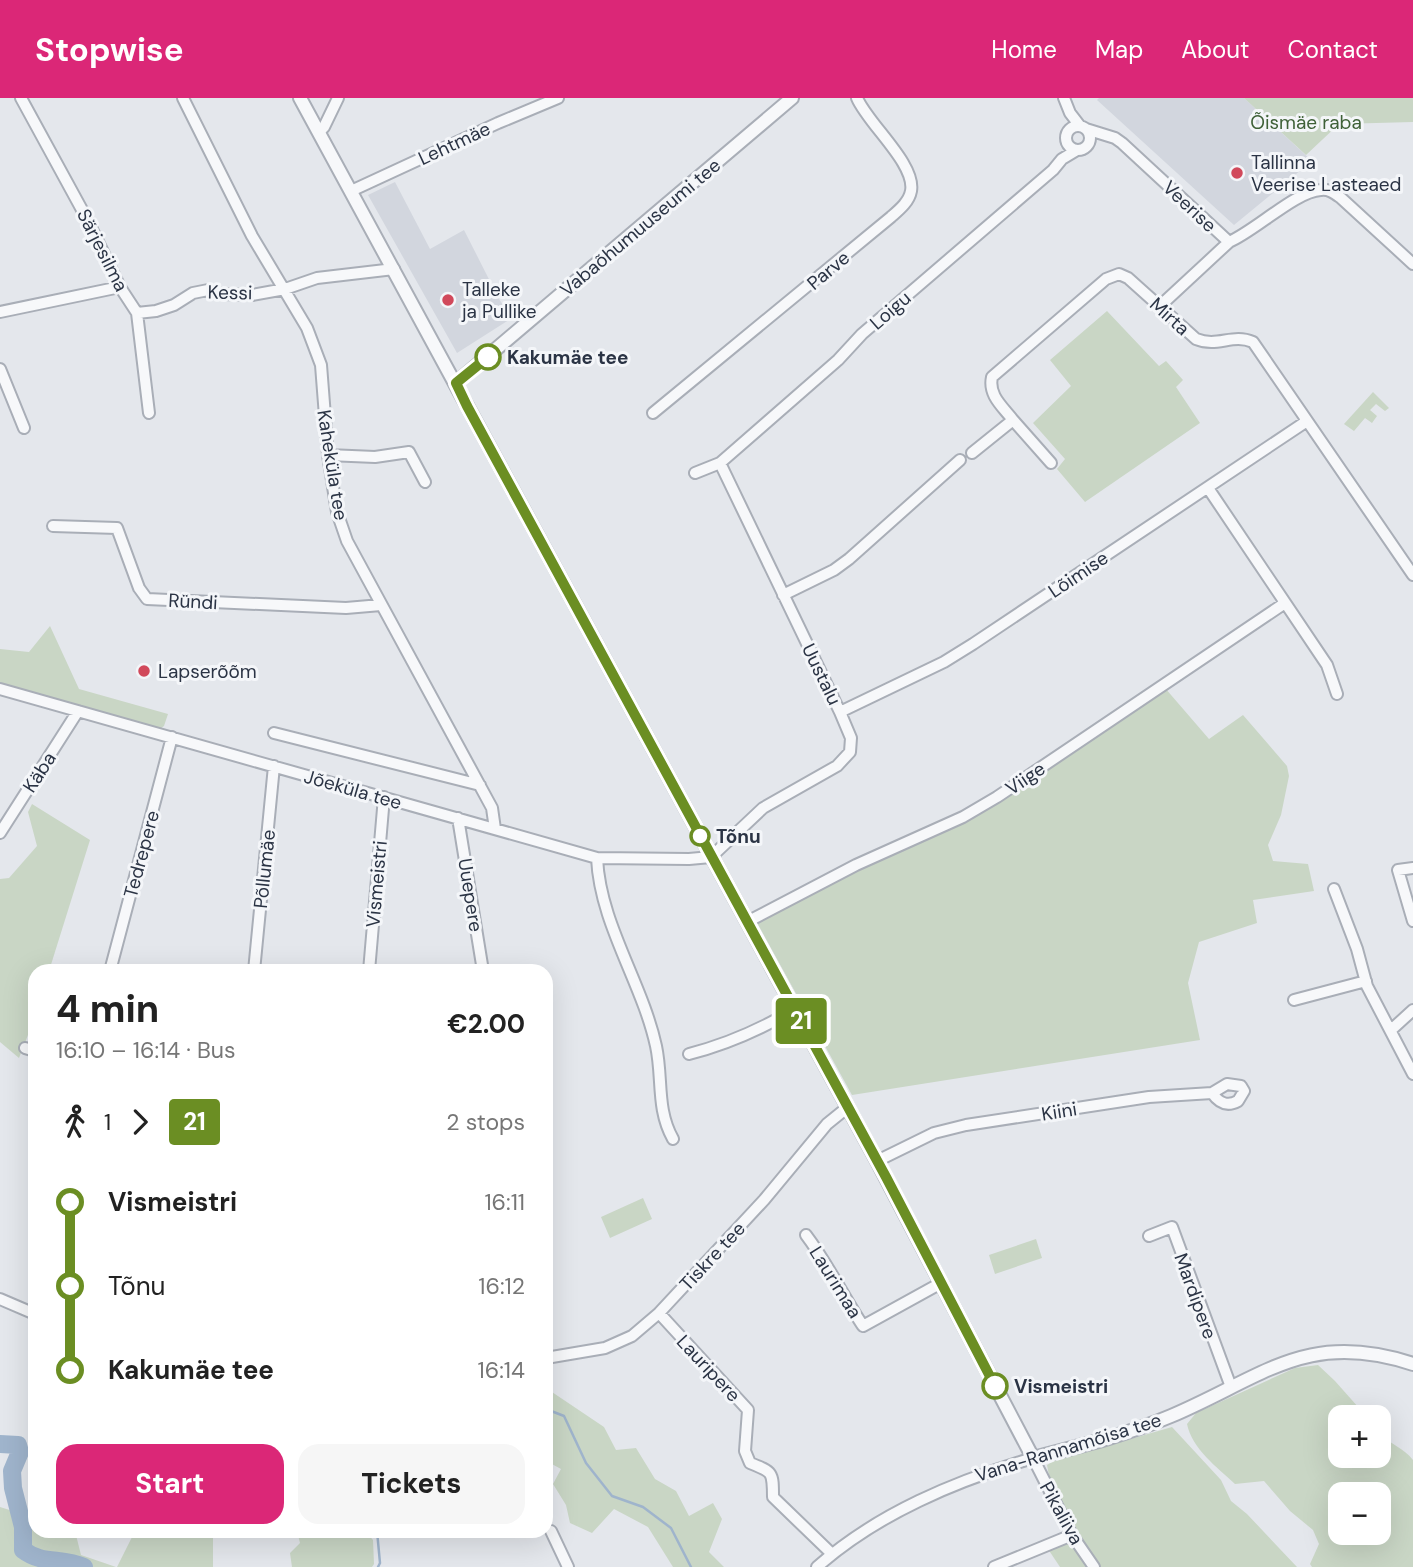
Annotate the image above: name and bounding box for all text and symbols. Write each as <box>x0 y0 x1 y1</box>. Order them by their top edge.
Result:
text: Stopwise <box>35 28 184 71</box>
text: Home <box>991 34 1057 65</box>
text: Map <box>1095 34 1143 65</box>
text: About <box>1181 34 1250 65</box>
text: Contact <box>1288 34 1378 65</box>
park label: Õismäe raba <box>1250 110 1362 135</box>
street label: Lehtmäe <box>414 116 494 171</box>
place label: Tallinna Veerise Lasteaed <box>1251 150 1402 197</box>
street label: Vabaõhumuuseumi tee <box>555 153 726 302</box>
marker: Tallinna Veerise Lasteaed <box>1229 165 1245 181</box>
street label: Veerise <box>1157 175 1222 238</box>
street label: Särjesilma <box>71 205 134 296</box>
street label: Parve <box>802 245 855 295</box>
place label: Talleke ja Pullike <box>461 277 537 324</box>
street label: Kessi <box>207 280 253 305</box>
street label: Loigu <box>864 286 916 335</box>
marker: Talleke ja Pullike <box>440 292 456 308</box>
street label: Mirta <box>1144 292 1195 341</box>
marker: Kakumäe tee <box>475 344 501 370</box>
place label: Kakumäe tee <box>507 345 628 370</box>
street label: Kaheküla tee <box>311 408 354 522</box>
street label: Lõimise <box>1043 545 1113 604</box>
street label: Ründi <box>168 588 218 615</box>
street label: Uustalu <box>796 639 847 709</box>
place label: Lapserõõm <box>158 659 257 684</box>
marker: Lapserõõm <box>136 663 152 679</box>
street label: Käba <box>17 747 62 797</box>
street label: Viige <box>1001 756 1050 801</box>
street label: Jõeküla tee <box>301 764 405 815</box>
street label: Tedrepere <box>118 808 165 900</box>
place label: Tõnu <box>716 824 761 849</box>
marker: Tõnu <box>690 826 710 846</box>
street label: Põllumäe <box>248 828 281 910</box>
street label: Vismeistri <box>360 839 393 929</box>
street label: Uuepere <box>452 856 489 934</box>
text: 4 min <box>56 984 159 1034</box>
line badge: 21 <box>770 998 832 1044</box>
text: 21 <box>790 1005 812 1036</box>
text: €2.00 <box>447 1007 525 1041</box>
text: 16:10 – 16:14 · Bus <box>56 1035 236 1065</box>
street label: Kiini <box>1039 1096 1079 1127</box>
icon: walk <box>56 1103 94 1141</box>
icon: forward <box>121 1103 159 1141</box>
text: 21 <box>183 1106 206 1137</box>
text: 1 <box>104 1107 111 1137</box>
text: 2 stops <box>446 1107 525 1137</box>
text: Vismeistri <box>108 1185 237 1219</box>
text: 16:11 <box>484 1187 525 1217</box>
street label: Tiskre tee <box>674 1217 751 1296</box>
street label: Laurimaa <box>804 1242 867 1323</box>
street label: Mardipere <box>1168 1250 1223 1343</box>
text: Tõnu <box>108 1269 166 1303</box>
text: 16:12 <box>478 1271 525 1301</box>
street label: Lauripere <box>671 1329 746 1407</box>
text: Kakumäe tee <box>108 1353 274 1387</box>
text: 16:14 <box>478 1355 525 1385</box>
marker: Vismeistri <box>982 1373 1008 1399</box>
place label: Vismeistri <box>1014 1374 1108 1399</box>
map controls <box>1328 1405 1391 1545</box>
button: + <box>1328 1405 1391 1468</box>
street label: Vana-Rannamõisa tee <box>972 1407 1164 1488</box>
button: Start <box>56 1444 284 1524</box>
button: Tickets <box>298 1444 525 1524</box>
street label: Pikaliiva <box>1034 1477 1089 1549</box>
button: − <box>1328 1482 1391 1545</box>

